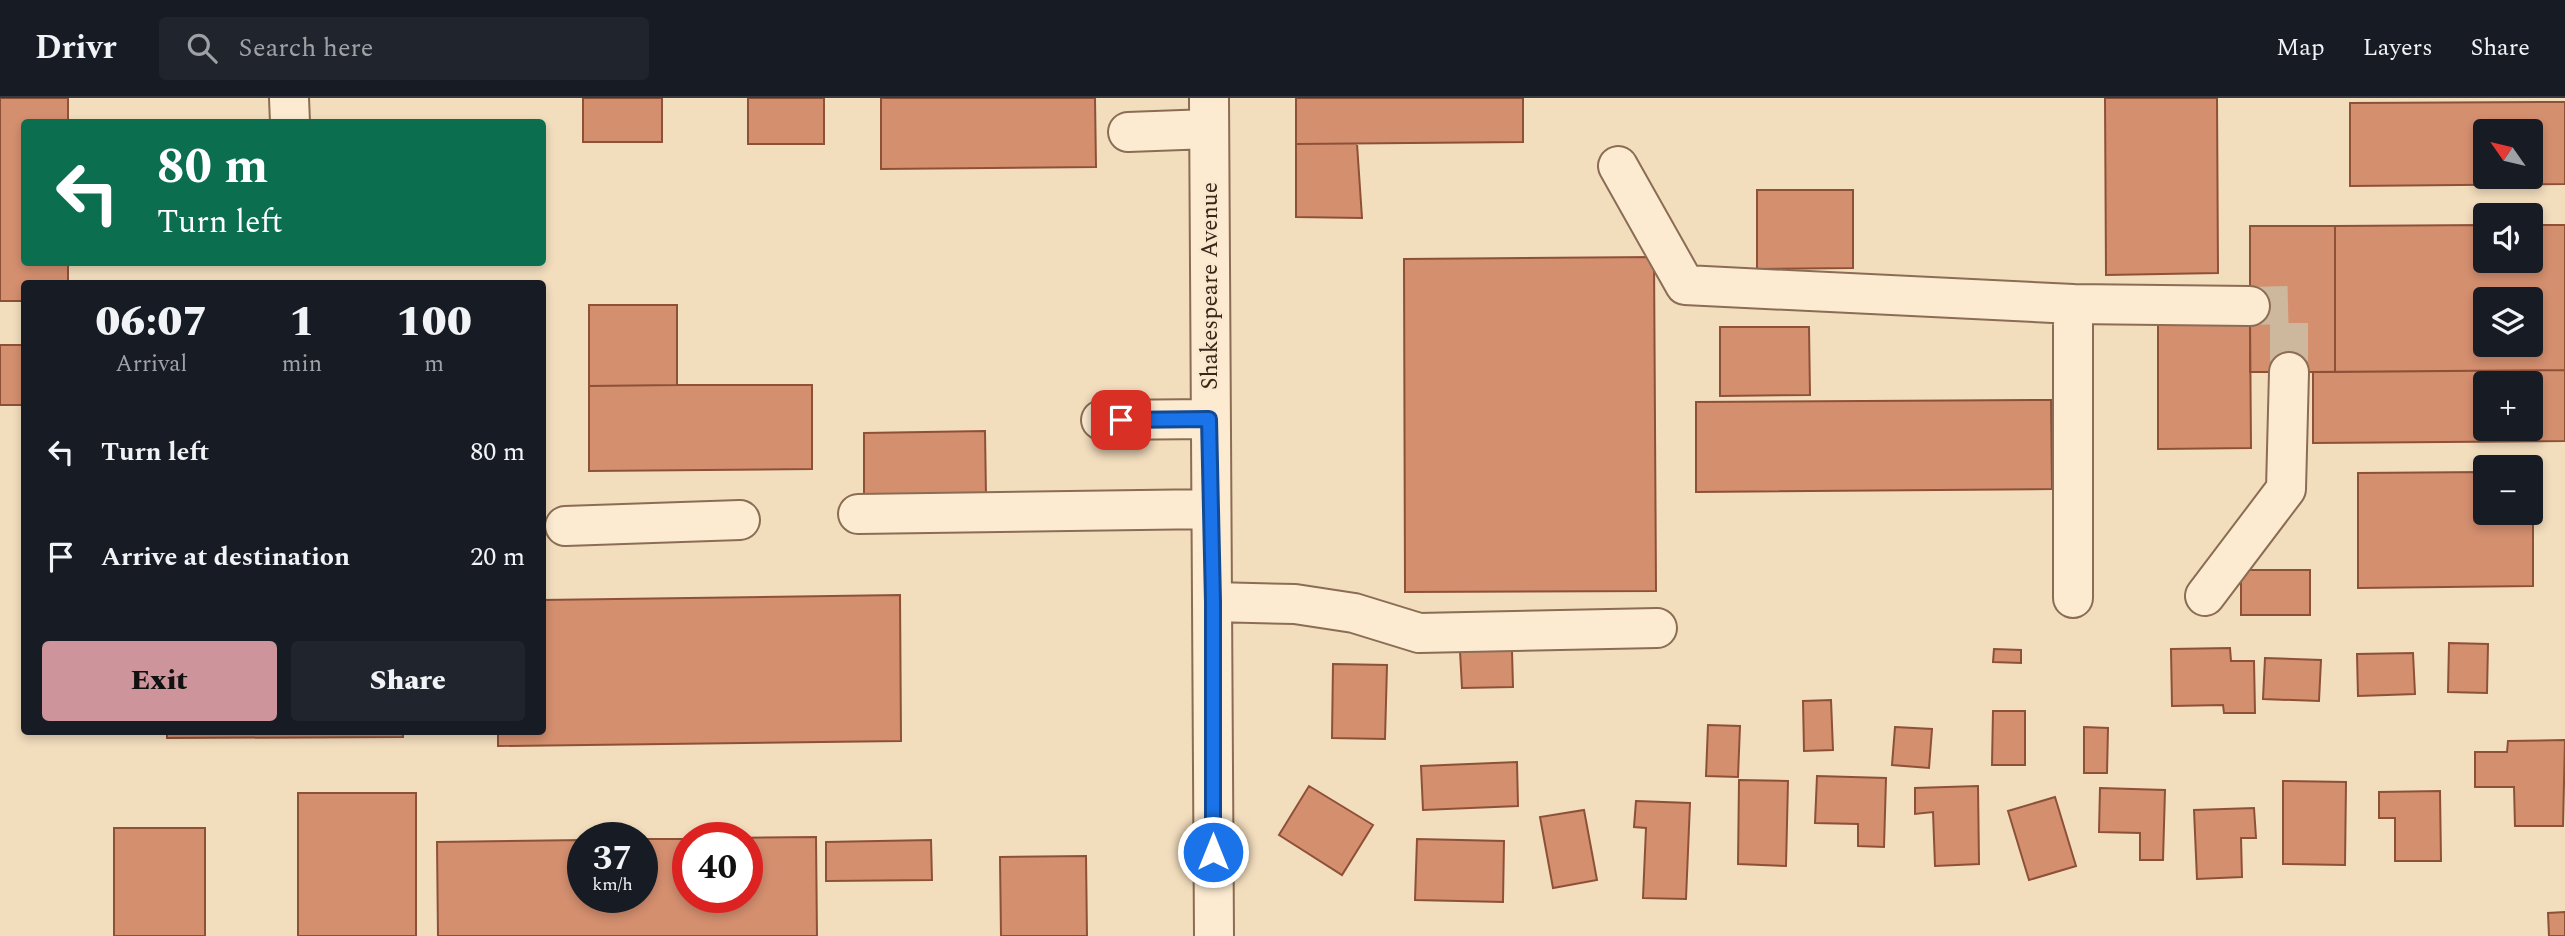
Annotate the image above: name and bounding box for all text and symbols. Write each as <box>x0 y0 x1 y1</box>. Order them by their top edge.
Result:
search box <box>159 17 649 80</box>
text: Drivr <box>35 23 117 73</box>
text: Search here <box>239 28 373 68</box>
icon: search <box>183 29 221 67</box>
text: Map <box>2276 30 2325 66</box>
text: Layers <box>2363 30 2433 66</box>
text: Share <box>2471 30 2530 66</box>
north arrow <box>2473 119 2543 189</box>
map controls <box>2473 119 2543 525</box>
text: 80 m <box>157 130 268 205</box>
icon: left <box>42 147 133 238</box>
street label: Shakespeare Avenue <box>1193 182 1228 390</box>
text: Turn left <box>157 198 283 247</box>
button: sound <box>2473 203 2543 273</box>
button: layers <box>2473 287 2543 357</box>
text: 06:07 <box>95 291 208 354</box>
text: 1 <box>289 291 315 354</box>
text: 100 <box>396 291 472 354</box>
text: Arrival <box>116 347 187 382</box>
text: min <box>282 347 322 382</box>
text: m <box>424 347 444 382</box>
button: + <box>2473 371 2543 441</box>
pin <box>1091 390 1151 450</box>
icon: arrive <box>1102 401 1140 439</box>
text: Turn left <box>101 432 209 472</box>
text: 80 m <box>470 432 525 472</box>
icon: left <box>42 433 80 471</box>
button: − <box>2473 455 2543 525</box>
text: Arrive at destination <box>101 537 350 577</box>
text: 20 m <box>470 537 525 577</box>
icon: arrive <box>42 538 80 576</box>
button: Exit <box>42 641 277 721</box>
button: Share <box>291 641 525 721</box>
position arrow <box>1176 815 1250 889</box>
speed limit sign: 40 <box>672 822 763 913</box>
text: 37 <box>593 832 632 885</box>
text: km/h <box>592 871 633 898</box>

